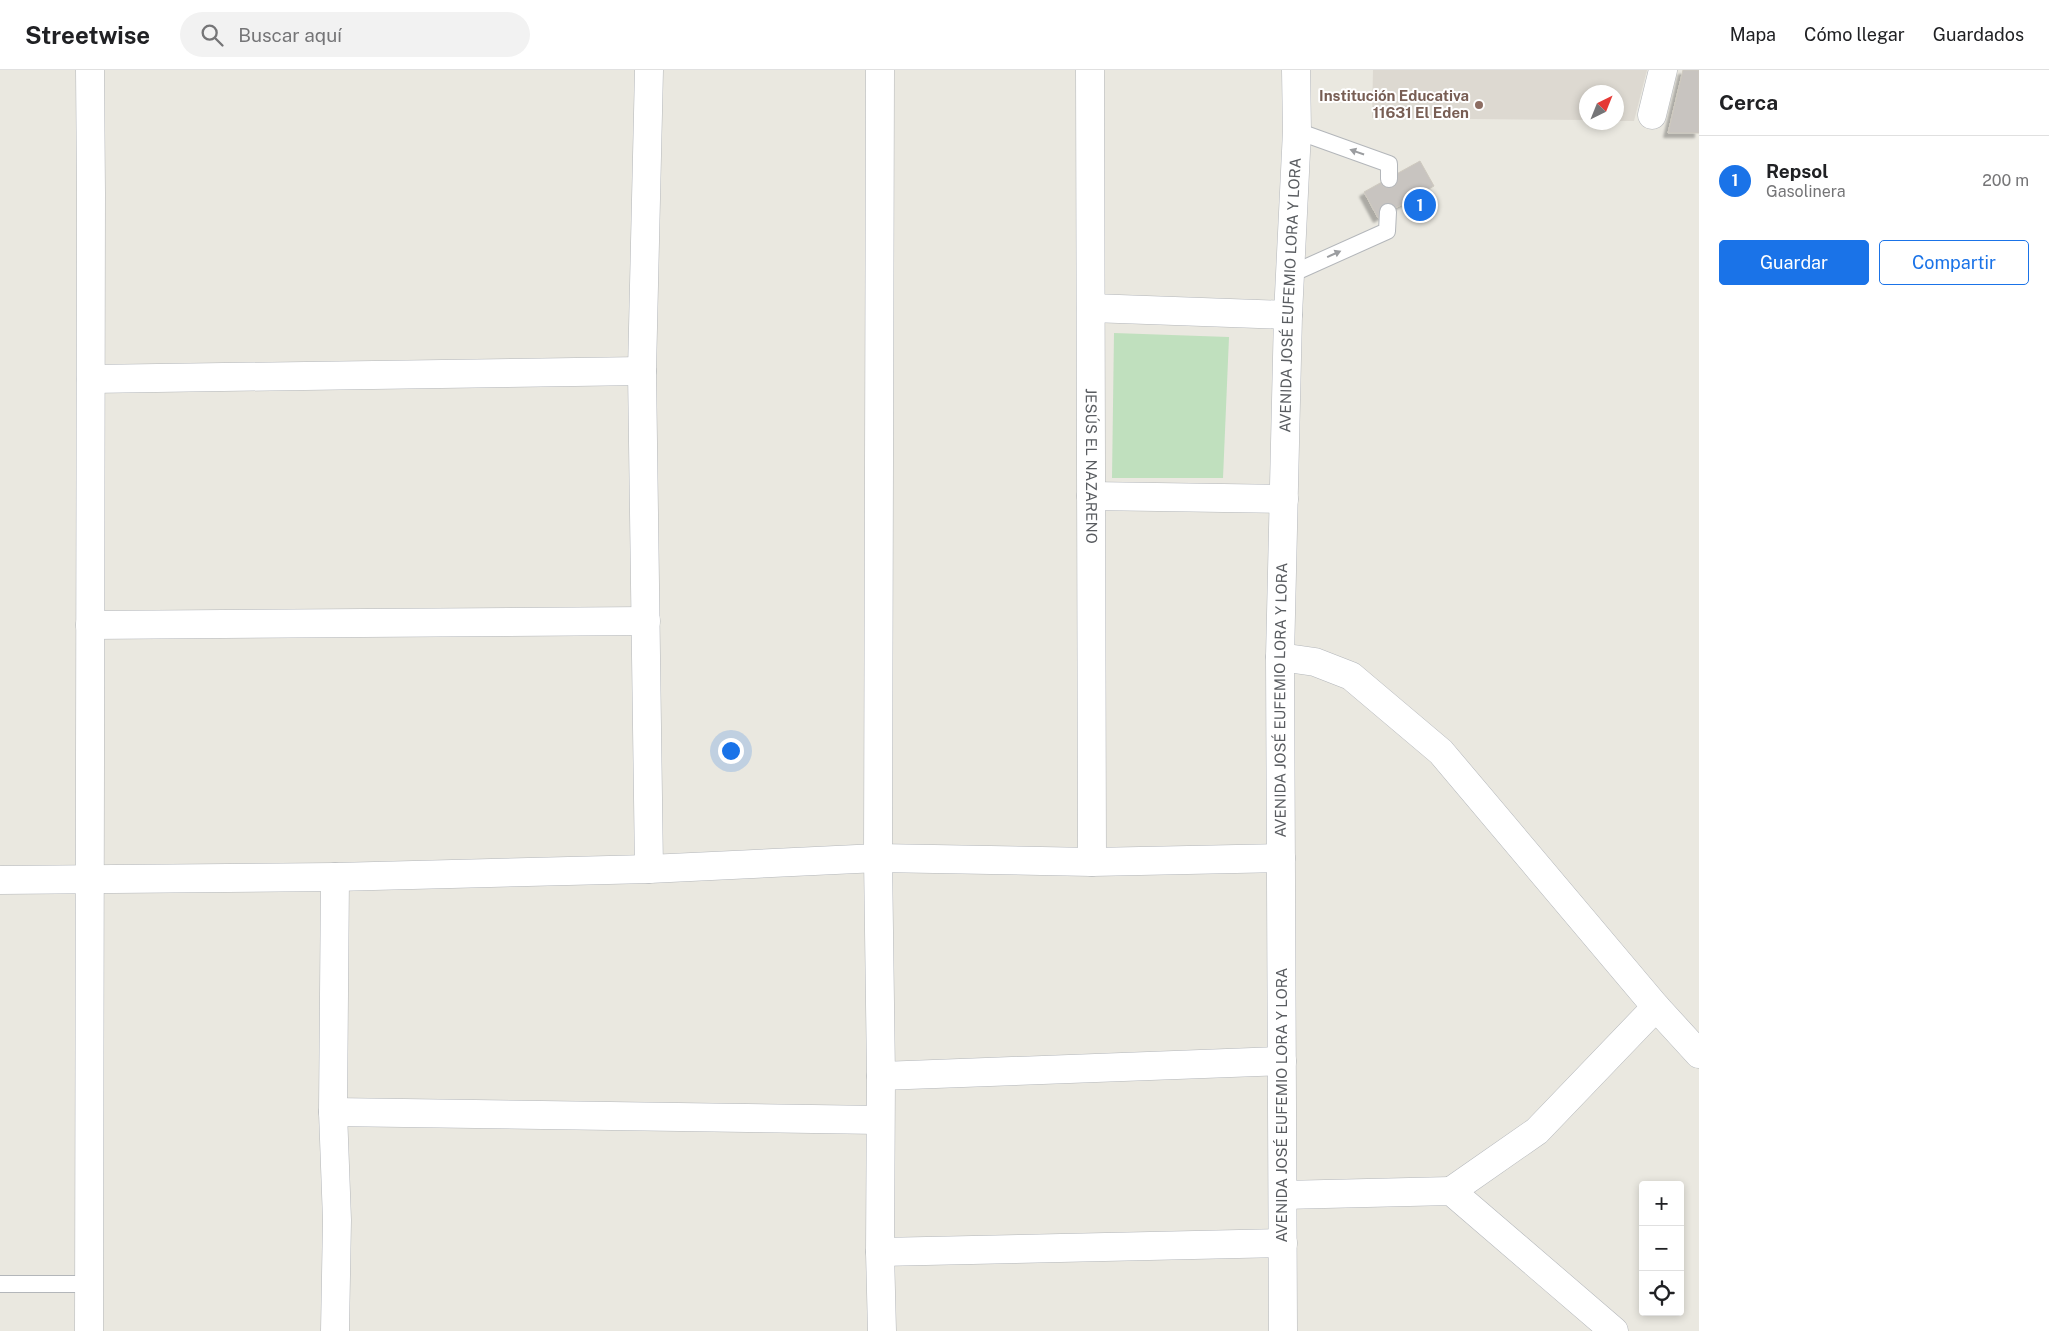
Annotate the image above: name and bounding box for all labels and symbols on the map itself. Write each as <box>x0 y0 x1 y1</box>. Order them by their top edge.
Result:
north arrow <box>1579 85 1624 130</box>
place label: Institución Educativa 11631 El Eden <box>1319 87 1469 121</box>
marker: Institución Educativa 11631 El Eden <box>1473 99 1485 111</box>
one-way arrow <box>1349 148 1364 156</box>
street label: AVENIDA JOSÉ EUFEMIO LORA Y LORA <box>1276 157 1304 433</box>
pin: 1 <box>1404 186 1436 224</box>
one-way arrow <box>1327 250 1341 258</box>
street label: JESÚS EL NAZARENO <box>1083 388 1101 544</box>
street label: AVENIDA JOSÉ EUFEMIO LORA Y LORA <box>1271 562 1290 838</box>
your location <box>718 738 744 764</box>
street label: AVENIDA JOSÉ EUFEMIO LORA Y LORA <box>1273 967 1290 1242</box>

